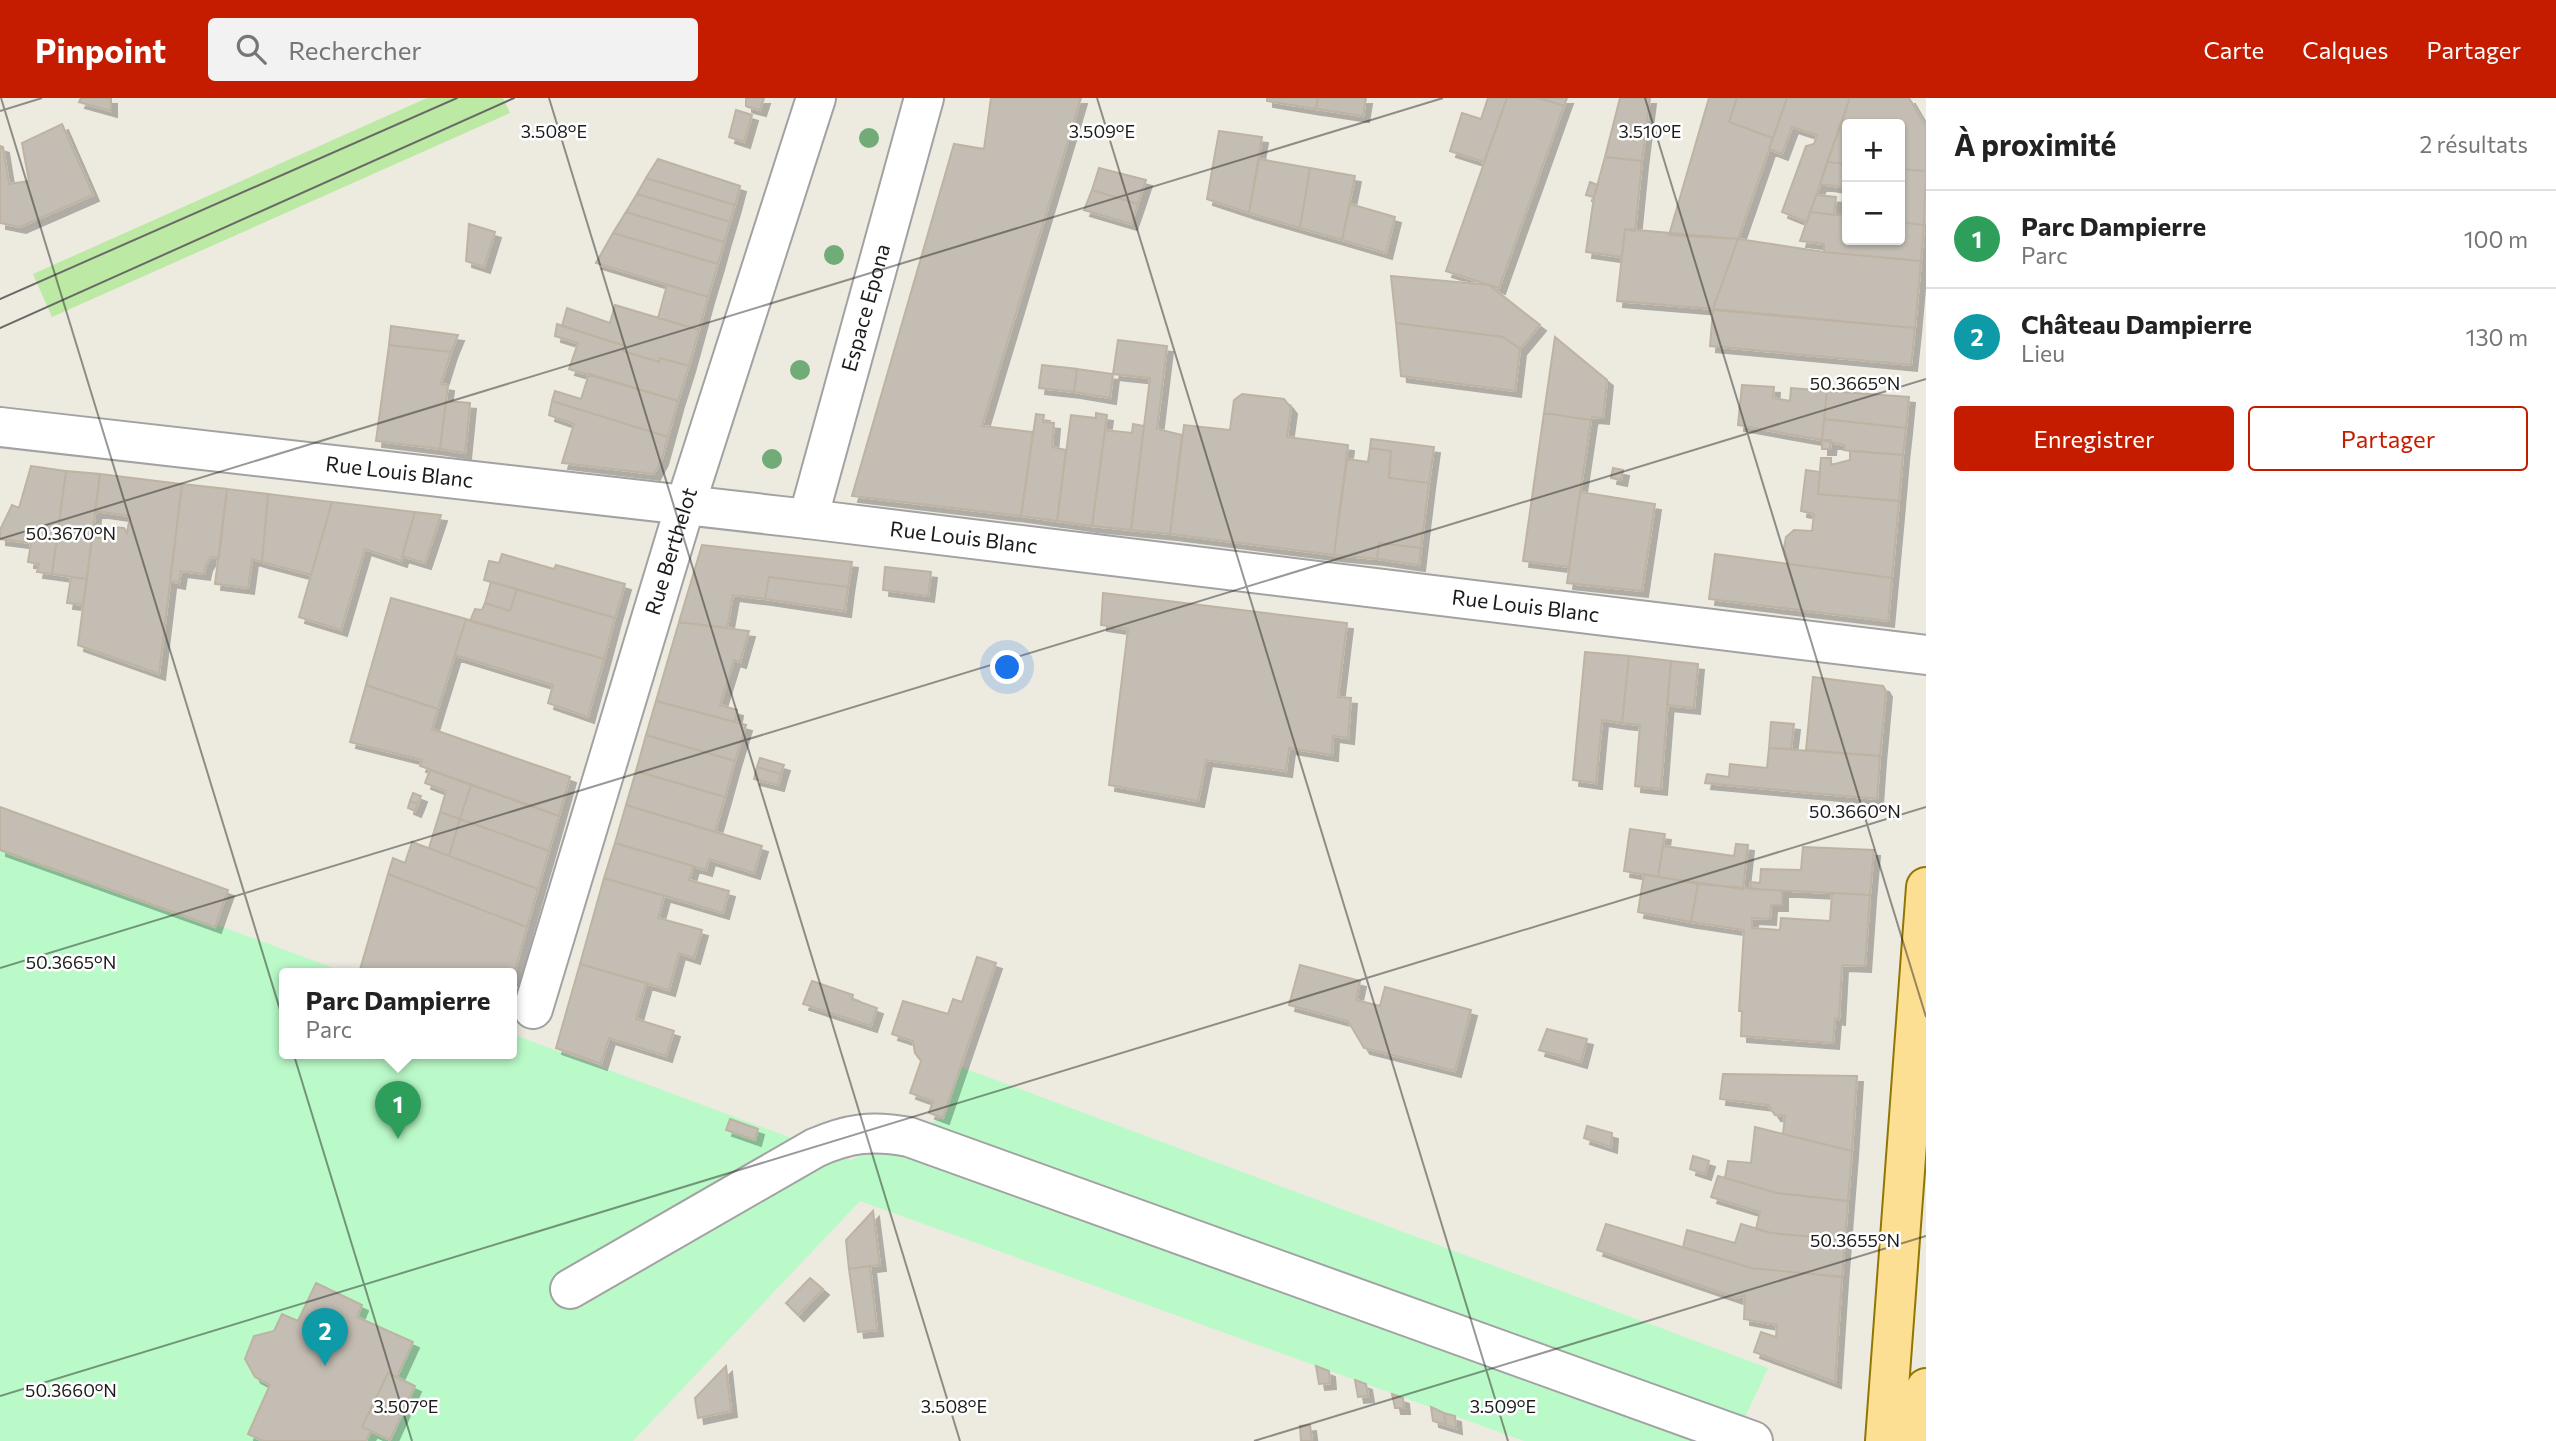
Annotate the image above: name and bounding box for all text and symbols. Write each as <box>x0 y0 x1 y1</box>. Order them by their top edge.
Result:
search box <box>208 18 698 81</box>
text: Pinpoint <box>35 29 166 70</box>
icon: search <box>232 30 270 68</box>
text: Rechercher <box>288 34 422 65</box>
text: Carte <box>2203 35 2264 64</box>
text: Calques <box>2302 35 2388 64</box>
text: Partager <box>2426 35 2521 64</box>
map controls <box>1842 119 1905 245</box>
button: + <box>1842 119 1905 182</box>
text: 3.508°E <box>521 120 587 142</box>
text: 3.509°E <box>1069 120 1135 142</box>
text: 3.510°E <box>1618 120 1682 142</box>
text: À proximité <box>1954 125 2116 162</box>
text: 2 résultats <box>2419 130 2528 158</box>
button: − <box>1842 182 1905 245</box>
text: Parc Dampierre <box>2021 210 2206 241</box>
text: 1 <box>1972 225 1982 253</box>
text: 100 m <box>2464 225 2528 253</box>
street label: Espace Epona <box>835 241 894 374</box>
text: Parc <box>2021 241 2068 269</box>
text: Château Dampierre <box>2021 308 2252 339</box>
text: 2 <box>1970 323 1984 351</box>
text: 130 m <box>2466 323 2528 351</box>
text: Lieu <box>2021 339 2065 367</box>
text: 50.3665°N <box>1810 372 1900 394</box>
button: Enregistrer <box>1954 406 2234 471</box>
button: Partager <box>2248 406 2528 471</box>
street label: Rue Louis Blanc <box>324 450 475 492</box>
street label: Rue Berthelot <box>639 484 701 618</box>
street label: Rue Louis Blanc <box>889 515 1039 558</box>
text: 50.3670°N <box>26 522 116 544</box>
street label: Rue Louis Blanc <box>1450 583 1601 626</box>
your location <box>990 650 1024 684</box>
text: 50.3660°N <box>1809 800 1901 822</box>
text: 50.3665°N <box>26 951 116 973</box>
popup <box>279 968 517 1059</box>
text: Parc Dampierre <box>305 984 491 1015</box>
text: Parc <box>305 1015 352 1043</box>
pin: 1 <box>375 1081 421 1139</box>
text: 50.3655°N <box>1810 1229 1900 1251</box>
pin: 2 <box>302 1308 348 1366</box>
text: 50.3660°N <box>25 1379 117 1401</box>
text: 3.507°E <box>373 1395 439 1417</box>
text: 3.508°E <box>921 1395 987 1417</box>
text: 3.509°E <box>1470 1395 1536 1417</box>

